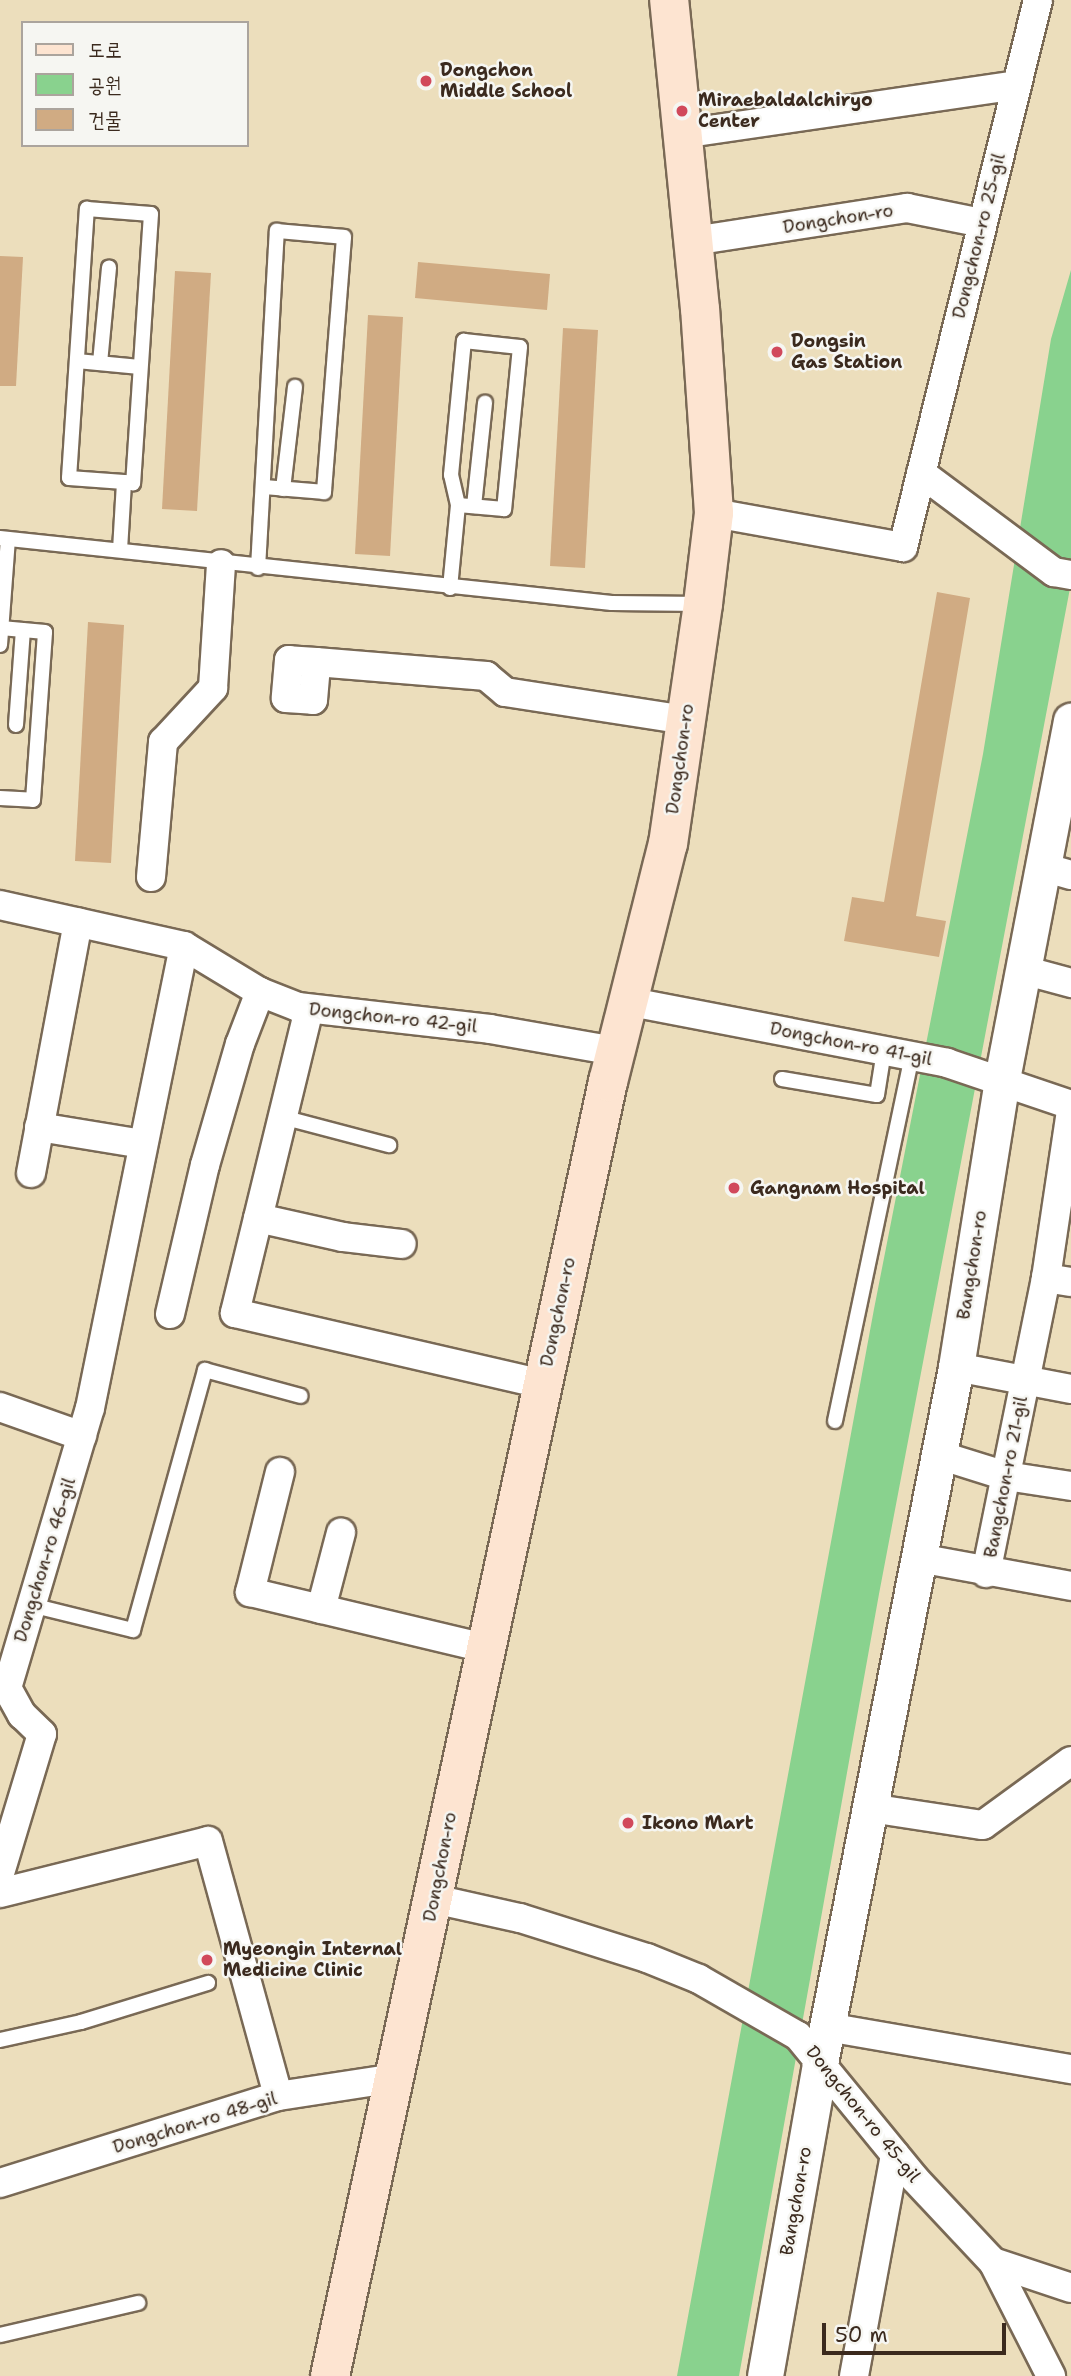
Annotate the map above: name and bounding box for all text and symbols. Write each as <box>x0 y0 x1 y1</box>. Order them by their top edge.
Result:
legend <box>21 21 248 147</box>
text: 도로 <box>88 36 122 64</box>
place label: Dongchon Middle School <box>440 60 572 102</box>
text: 공원 <box>88 71 122 99</box>
marker: Dongchon Middle School <box>418 73 434 89</box>
place label: Miraebaldalchiryo Center <box>698 90 873 132</box>
marker: Miraebaldalchiryo Center <box>672 101 692 121</box>
text: 건물 <box>88 106 122 134</box>
street label: Dongchon-ro 25-gil <box>948 151 1010 321</box>
street label: Dongchon-ro <box>781 200 895 238</box>
place label: Dongsin Gas Station <box>791 331 902 374</box>
marker: Dongsin Gas Station <box>769 344 785 360</box>
street label: Dongchon-ro <box>662 702 698 816</box>
street label: Dongchon-ro 42-gil <box>308 998 478 1038</box>
street label: Dongchon-ro 41-gil <box>768 1018 934 1070</box>
place label: Gangnam Hospital <box>750 1177 925 1199</box>
marker: Gangnam Hospital <box>724 1178 744 1198</box>
street label: Bangchon-ro <box>953 1209 991 1321</box>
street label: Dongchon-ro <box>536 1255 580 1369</box>
street label: Bangchon-ro 21-gil <box>980 1394 1032 1560</box>
street label: Dongchon-ro 46-gil <box>10 1475 80 1645</box>
street label: Dongchon-ro <box>419 1810 461 1924</box>
place label: Ikono Mart <box>642 1812 753 1834</box>
marker: Ikono Mart <box>620 1815 636 1831</box>
place label: Myeongin Internal Medicine Clinic <box>223 1939 402 1982</box>
marker: Myeongin Internal Medicine Clinic <box>197 1950 217 1970</box>
street label: Dongchon-ro 45-gil <box>801 2041 925 2187</box>
street label: Dongchon-ro 48-gil <box>110 2088 280 2158</box>
street label: Bangchon-ro <box>776 2145 816 2257</box>
scale bar <box>826 2310 1010 2354</box>
text: 50 m <box>835 2321 888 2349</box>

